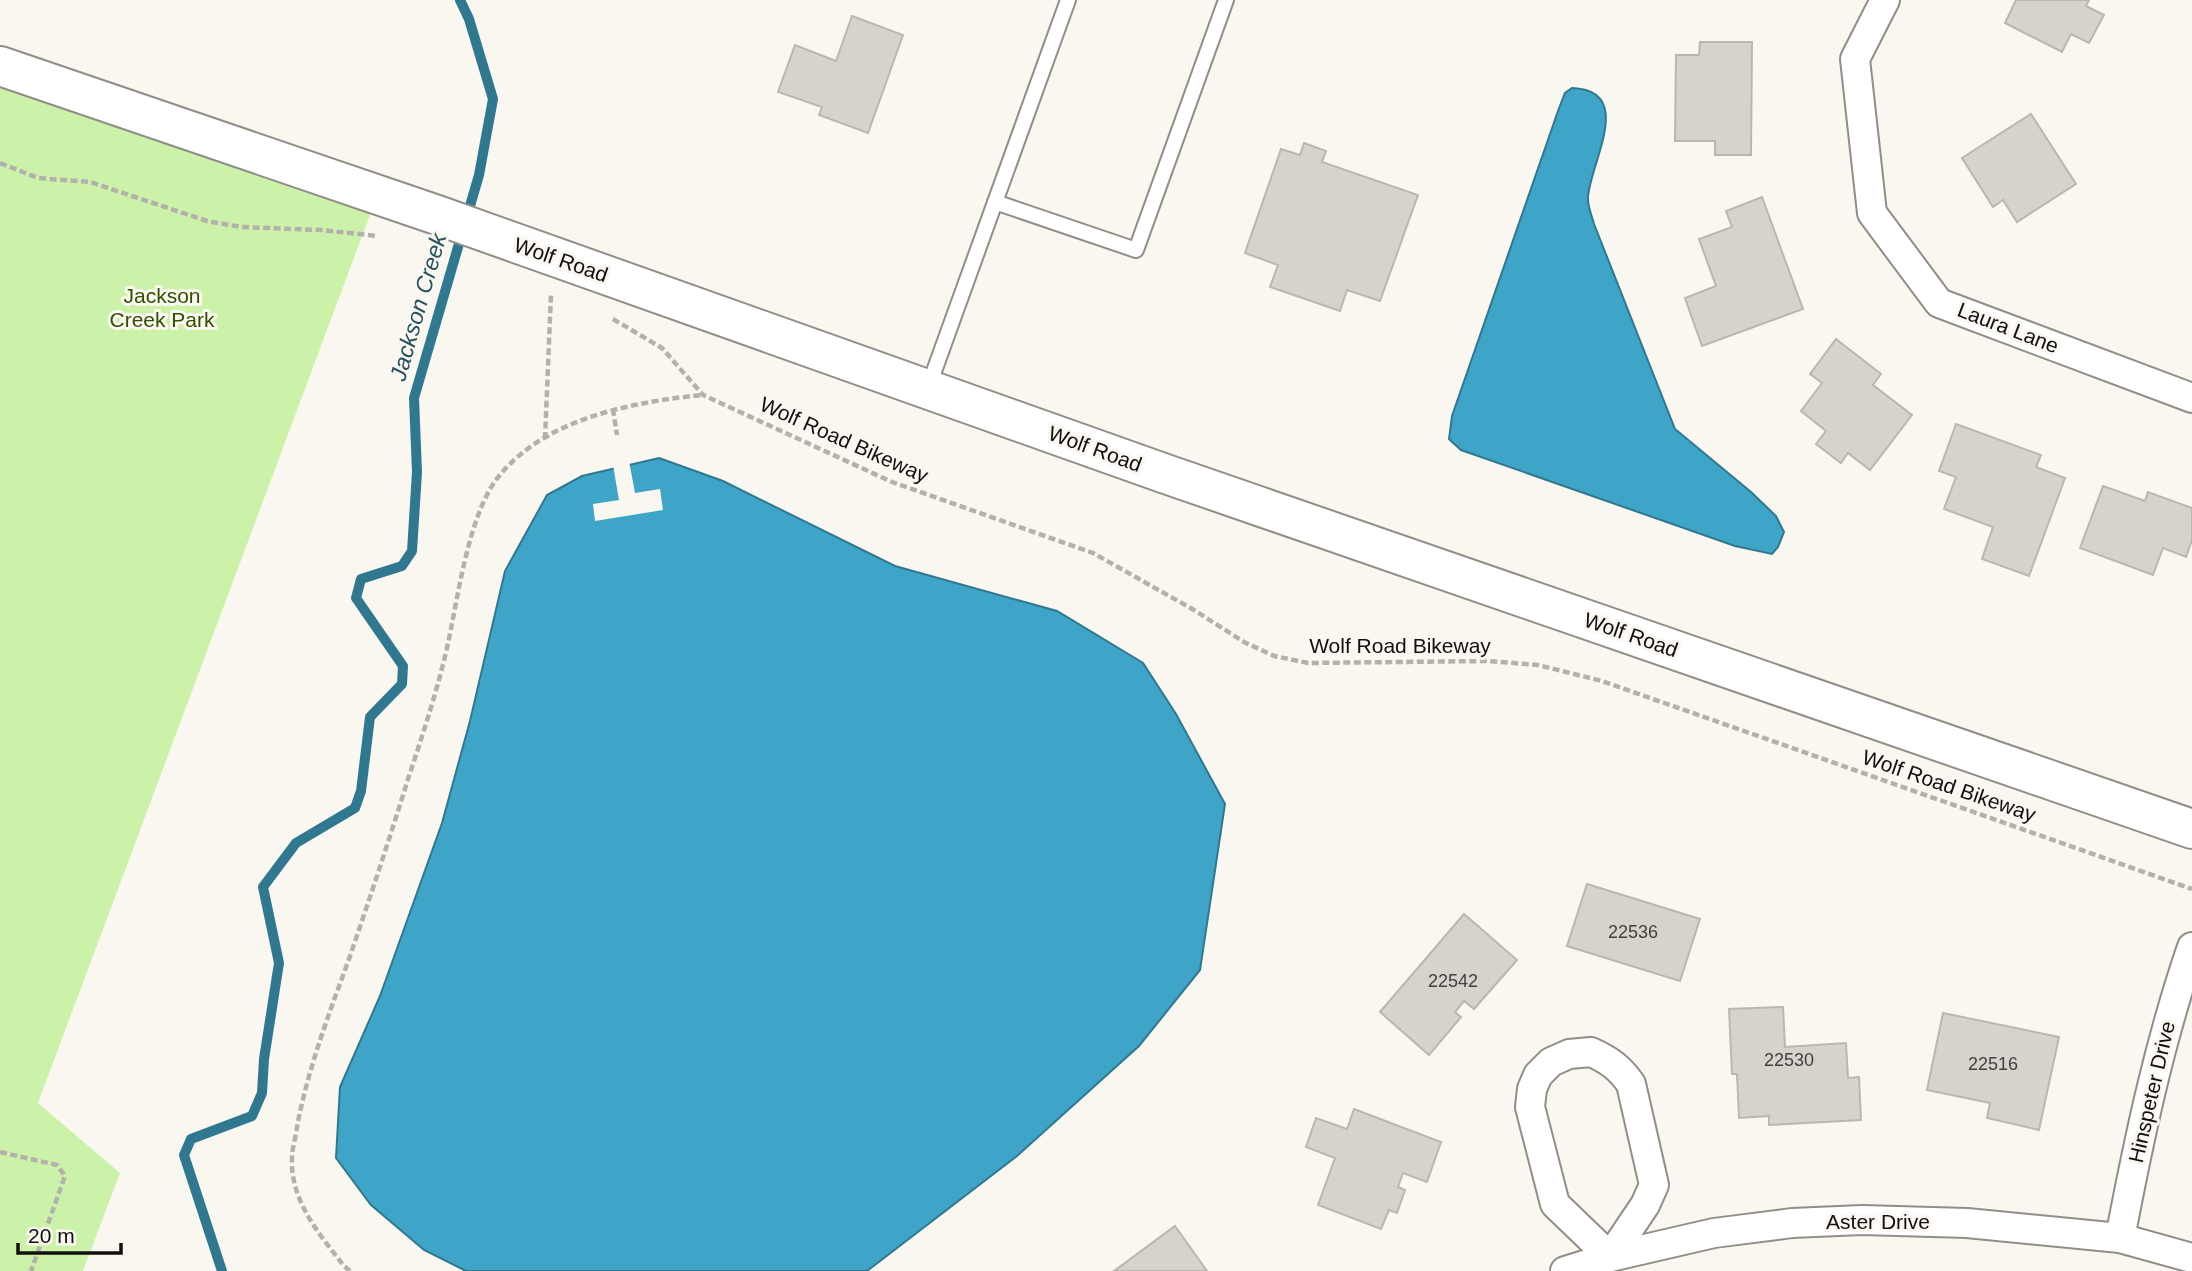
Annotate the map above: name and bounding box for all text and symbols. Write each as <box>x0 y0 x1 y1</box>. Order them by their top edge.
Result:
water label: Jackson Creek <box>384 229 452 385</box>
street label: Wolf Road <box>511 233 611 286</box>
park label: Jackson Creek Park <box>109 284 215 331</box>
street label: Laura Lane <box>1954 298 2062 357</box>
street label: Wolf Road Bikeway <box>757 392 932 487</box>
street label: Wolf Road <box>1045 421 1145 476</box>
street label: Wolf Road <box>1581 608 1681 661</box>
street label: Wolf Road Bikeway <box>1309 634 1491 657</box>
street label: Wolf Road Bikeway <box>1860 745 2039 826</box>
house number: 22536 <box>1608 922 1658 942</box>
house number: 22542 <box>1428 971 1478 991</box>
street label: Hinspeter Drive <box>2124 1019 2179 1165</box>
house number: 22530 <box>1764 1050 1814 1070</box>
house number: 22516 <box>1968 1054 2018 1074</box>
street label: Aster Drive <box>1826 1210 1930 1233</box>
scale bar <box>18 1212 121 1256</box>
text: 20 m <box>28 1224 75 1247</box>

